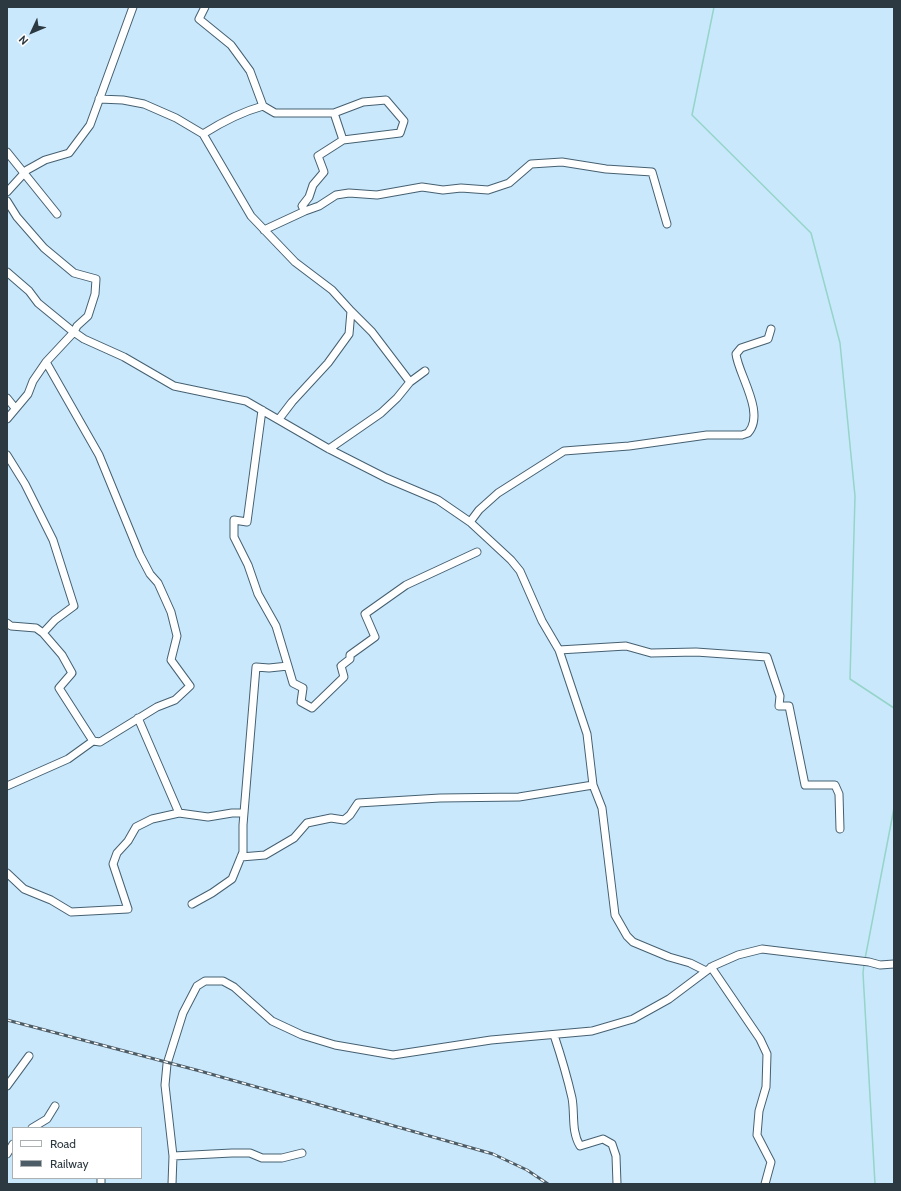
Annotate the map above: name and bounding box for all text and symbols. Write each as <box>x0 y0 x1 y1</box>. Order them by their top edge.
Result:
north arrow <box>12 12 52 52</box>
text: N <box>16 33 31 48</box>
legend <box>12 1127 142 1179</box>
text: Road <box>50 1136 76 1151</box>
text: Railway <box>50 1156 88 1171</box>

